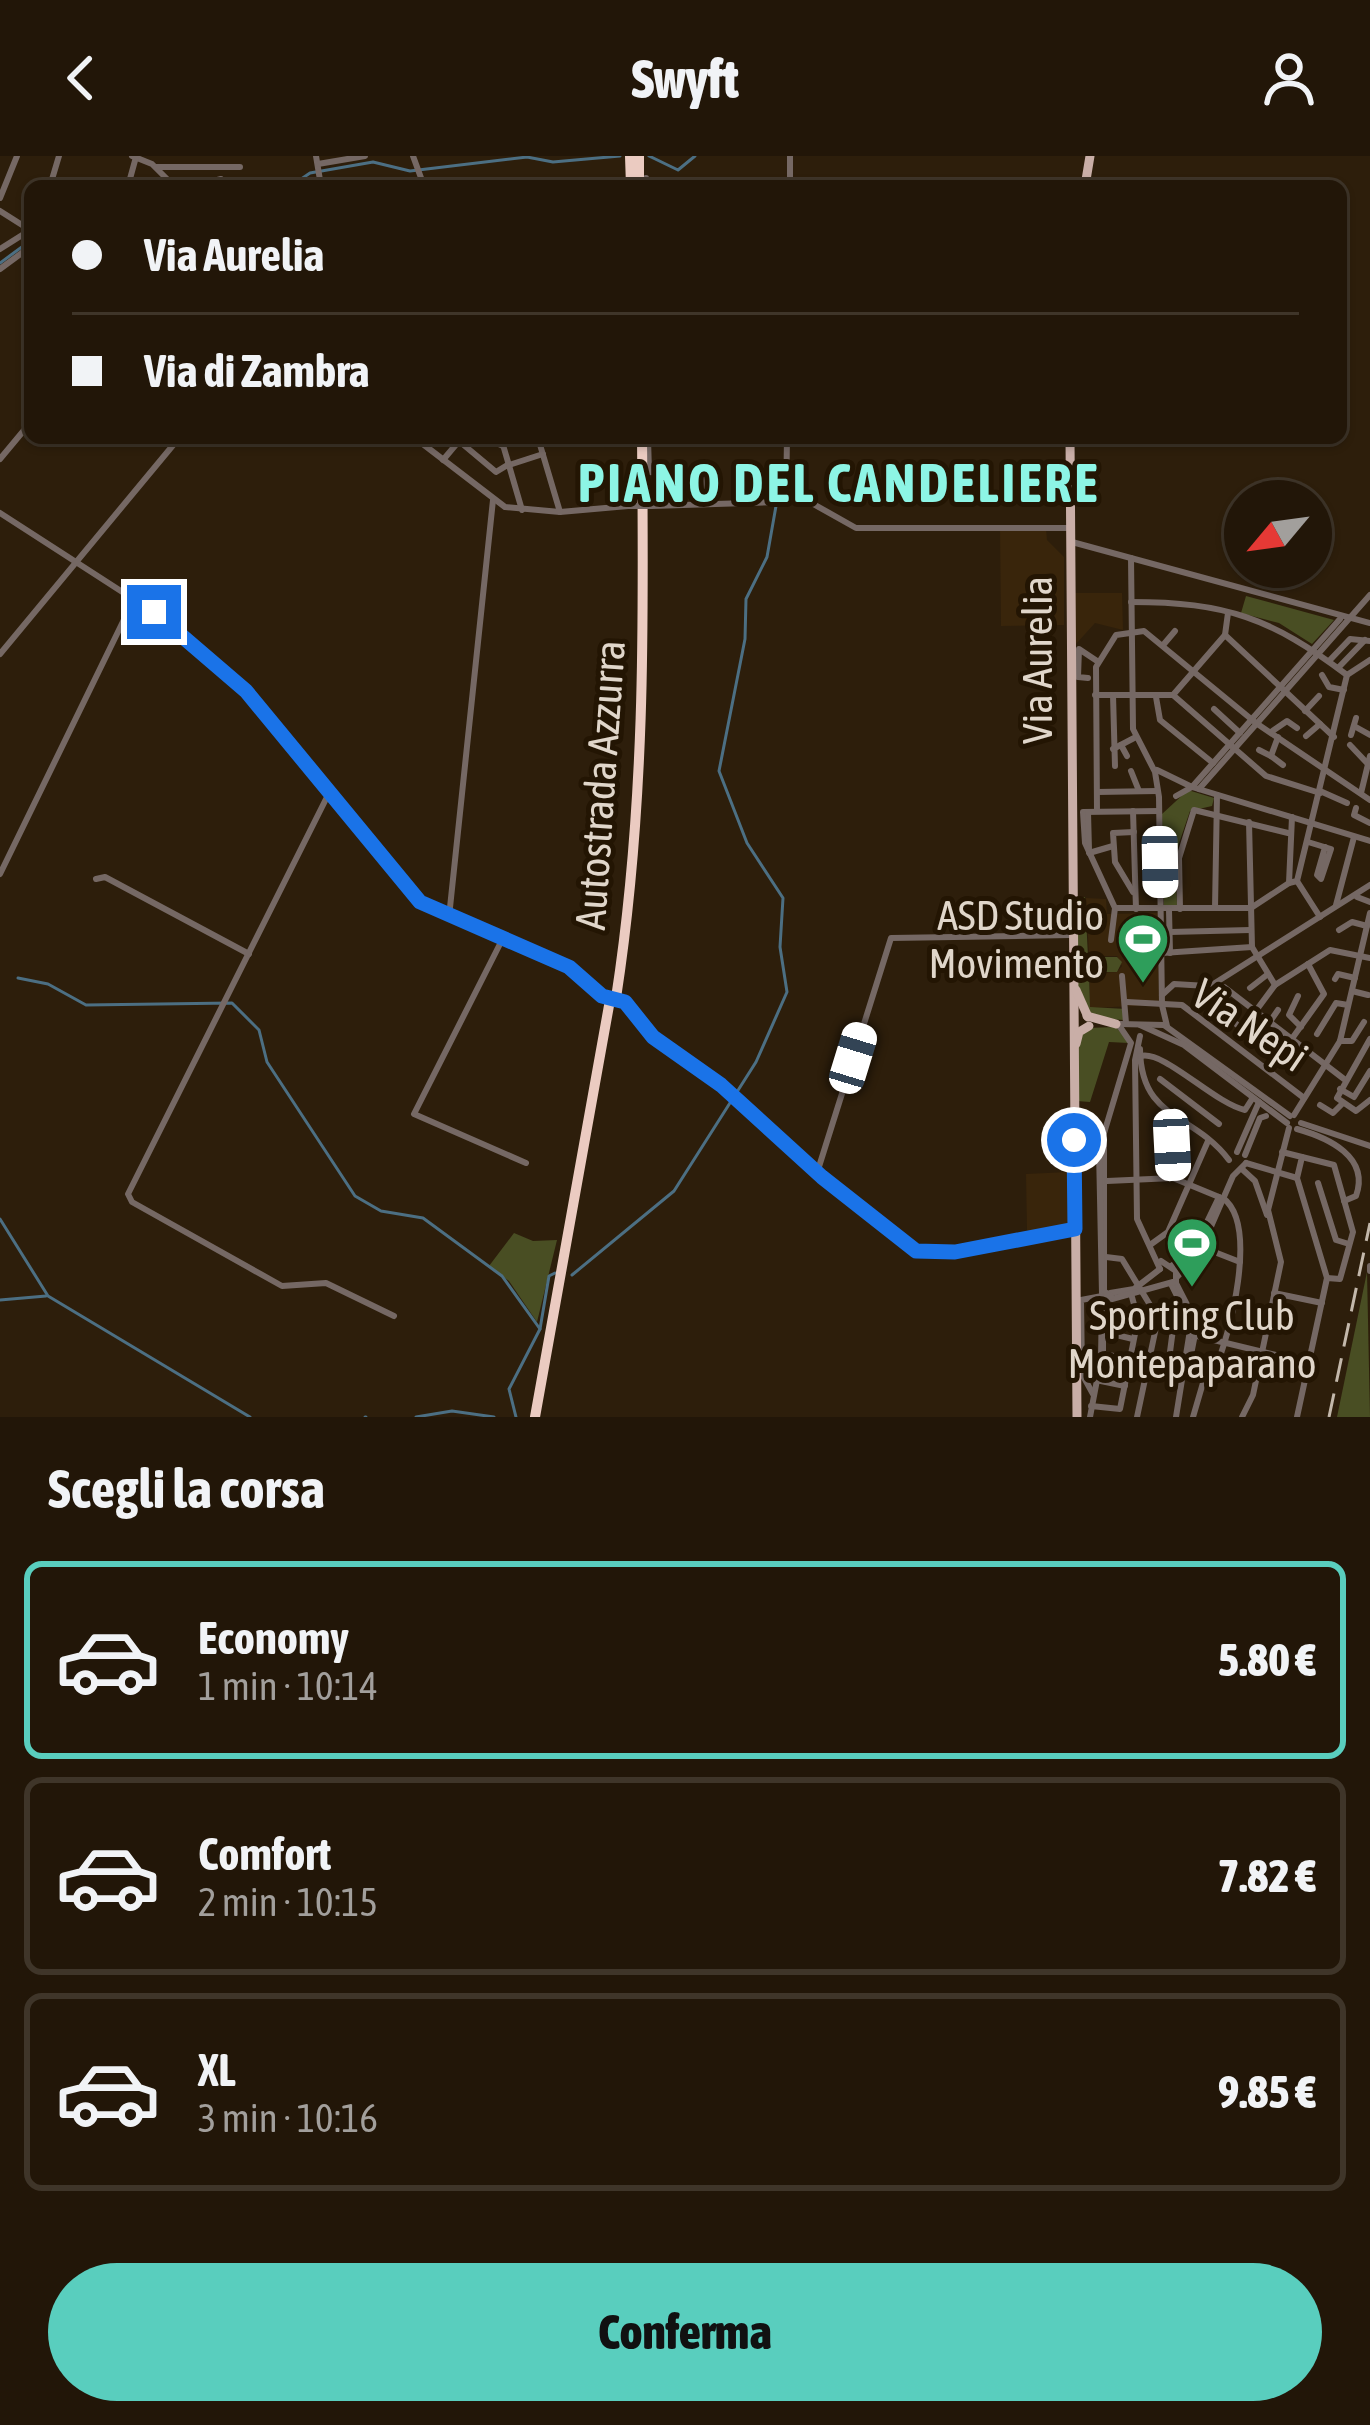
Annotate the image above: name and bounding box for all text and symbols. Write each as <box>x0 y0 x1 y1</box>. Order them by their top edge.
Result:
icon: back <box>48 45 114 111</box>
icon: person <box>1256 45 1322 111</box>
text: Swyft <box>631 48 739 109</box>
text: Via Aurelia <box>144 229 324 281</box>
text: Via di Zambra <box>144 345 370 397</box>
district label: PIANO DEL CANDELIERE <box>578 452 1100 513</box>
north arrow <box>1224 480 1332 588</box>
map controls <box>1224 480 1332 588</box>
street label: Via Aurelia <box>1013 576 1061 744</box>
route end <box>127 585 181 639</box>
street label: Autostrada Azzurra <box>566 639 634 931</box>
car <box>1141 826 1179 898</box>
place label: ASD Studio Movimento <box>928 891 1104 987</box>
sports icon: ASD Studio Movimento <box>1115 911 1171 985</box>
street label: Via Nepi <box>1183 969 1317 1081</box>
car <box>825 1018 881 1098</box>
car <box>1152 1108 1192 1182</box>
route start <box>1047 1113 1101 1167</box>
sports icon: Sporting Club Montepaparano <box>1164 1215 1220 1289</box>
place label: Sporting Club Montepaparano <box>1067 1291 1317 1387</box>
text: Scegli la corsa <box>48 1458 325 1519</box>
icon: car <box>54 1606 162 1714</box>
text: Economy <box>198 1612 349 1664</box>
text: 5.80 € <box>1218 1634 1316 1686</box>
text: 1 min · 10:14 <box>198 1664 378 1708</box>
icon: car <box>54 1822 162 1930</box>
text: Comfort <box>198 1828 331 1880</box>
text: 7.82 € <box>1218 1850 1316 1902</box>
text: 2 min · 10:15 <box>198 1880 378 1924</box>
icon: car <box>54 2038 162 2146</box>
text: XL <box>198 2044 236 2096</box>
text: 9.85 € <box>1218 2066 1316 2118</box>
text: 3 min · 10:16 <box>198 2096 378 2140</box>
button: Conferma <box>48 2263 1322 2401</box>

